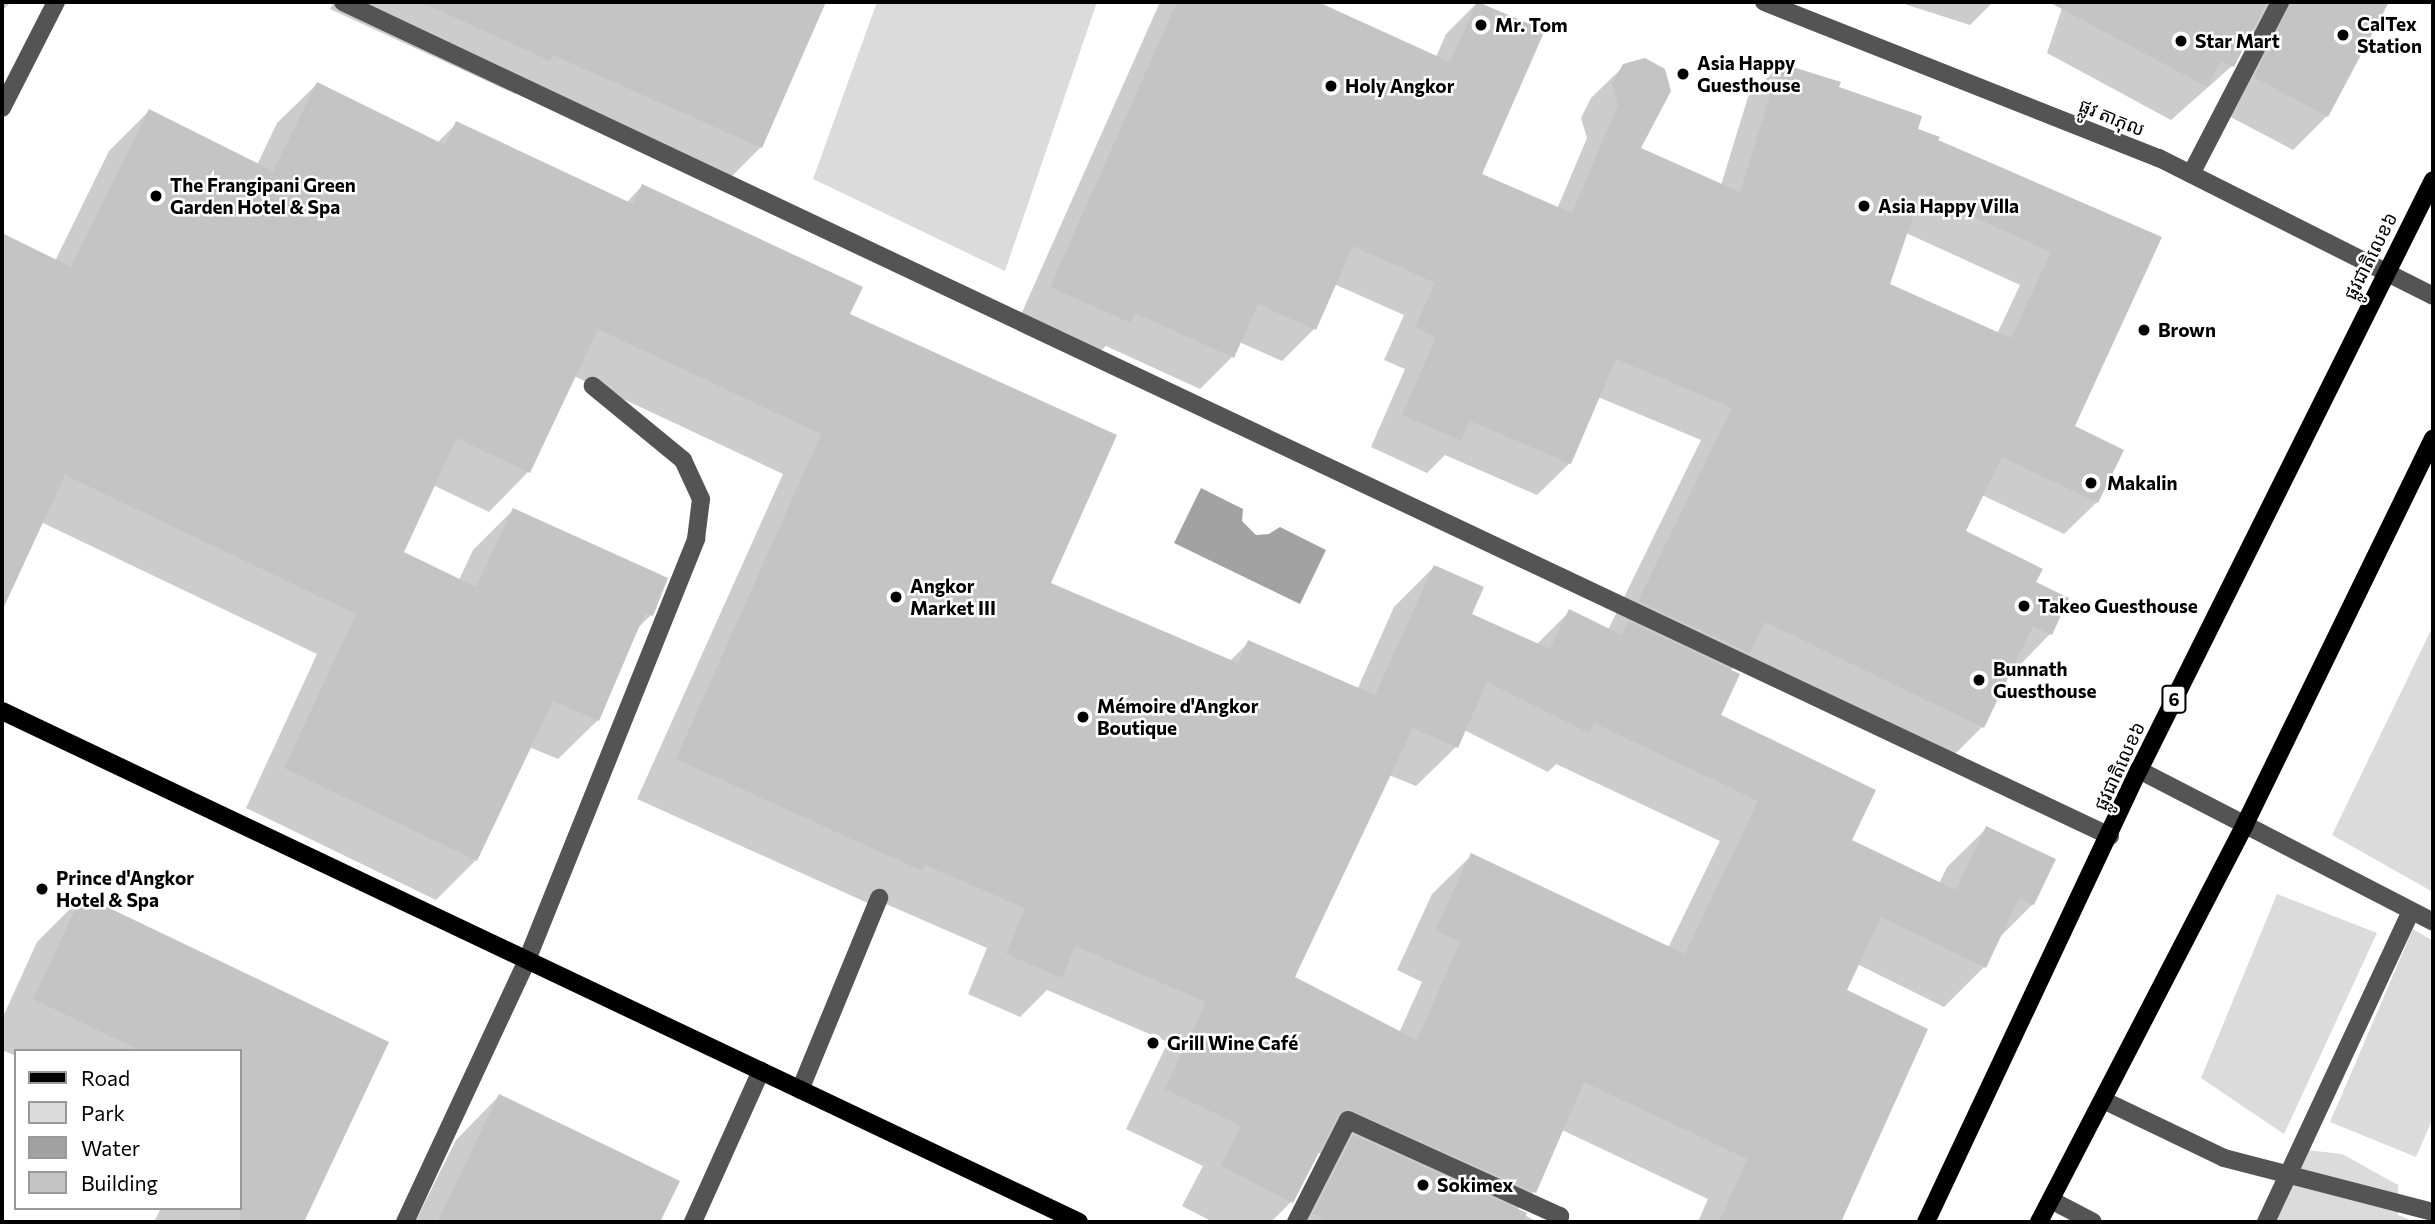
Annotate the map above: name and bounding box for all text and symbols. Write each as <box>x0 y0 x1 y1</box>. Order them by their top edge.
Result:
place label: CalTex Station <box>2357 13 2422 57</box>
place label: Mr. Tom <box>1495 14 1568 36</box>
marker: Mr. Tom <box>1473 17 1489 33</box>
marker: CalTex Station <box>2335 27 2351 43</box>
place label: Star Mart <box>2195 30 2280 52</box>
marker: Star Mart <box>2173 33 2189 49</box>
place label: Asia Happy Guesthouse <box>1697 52 1800 96</box>
marker: Asia Happy Guesthouse <box>1675 66 1691 82</box>
place label: Holy Angkor <box>1345 75 1455 97</box>
marker: Holy Angkor <box>1323 78 1339 94</box>
street label: ផ្លូវ តាភុល <box>2076 93 2148 141</box>
place label: The Frangipani Green Garden Hotel & Spa <box>170 174 356 218</box>
marker: The Frangipani Green Garden Hotel & Spa <box>148 188 164 204</box>
place label: Asia Happy Villa <box>1878 195 2019 217</box>
marker: Asia Happy Villa <box>1856 198 1872 214</box>
street label: ផ្លូវជាតិលេខ៦ <box>2338 208 2402 304</box>
place label: Brown <box>2158 319 2216 341</box>
marker: Brown <box>2136 322 2152 338</box>
place label: Makalin <box>2107 472 2178 494</box>
marker: Makalin <box>2081 473 2101 493</box>
place label: Angkor Market III <box>910 575 996 619</box>
marker: Angkor Market III <box>888 589 904 605</box>
place label: Takeo Guesthouse <box>2038 595 2198 617</box>
marker: Takeo Guesthouse <box>2016 598 2032 614</box>
place label: Bunnath Guesthouse <box>1993 658 2096 702</box>
marker: Bunnath Guesthouse <box>1971 672 1987 688</box>
road number: 6 <box>2160 684 2188 714</box>
place label: Mémoire d'Angkor Boutique <box>1097 695 1259 739</box>
marker: Mémoire d'Angkor Boutique <box>1075 709 1091 725</box>
street label: ផ្លូវជាតិលេខ៦ <box>2089 718 2149 814</box>
place label: Prince d'Angkor Hotel & Spa <box>56 867 194 911</box>
marker: Prince d'Angkor Hotel & Spa <box>34 881 50 897</box>
place label: Grill Wine Café <box>1167 1032 1298 1054</box>
marker: Grill Wine Café <box>1145 1035 1161 1051</box>
legend <box>14 1049 242 1210</box>
text: Road <box>81 1065 130 1090</box>
text: Park <box>81 1100 125 1125</box>
text: Water <box>81 1135 140 1160</box>
text: Building <box>81 1170 158 1195</box>
place label: Sokimex <box>1437 1174 1513 1196</box>
marker: Sokimex <box>1415 1177 1431 1193</box>

